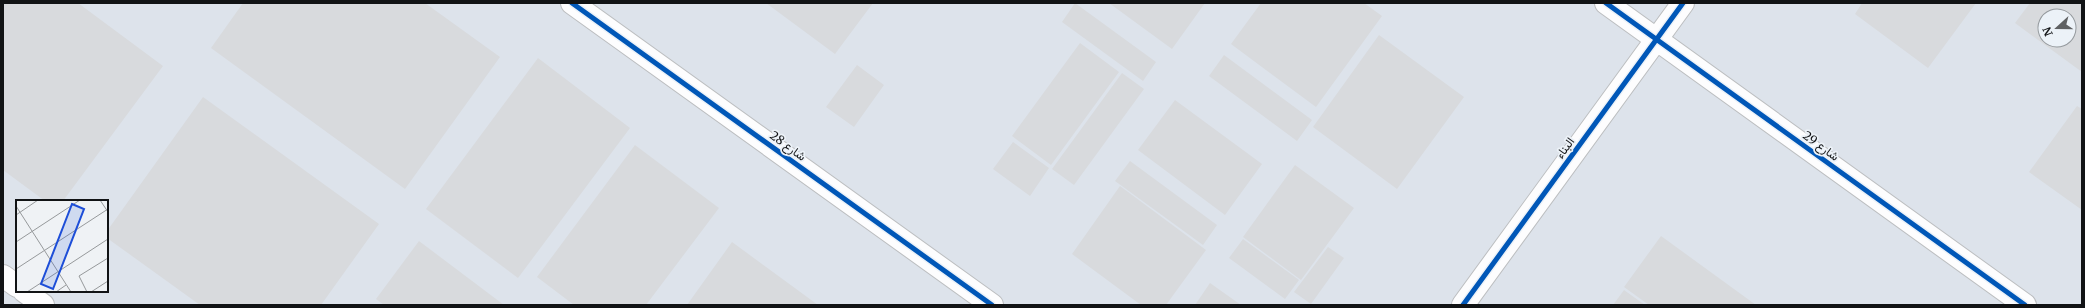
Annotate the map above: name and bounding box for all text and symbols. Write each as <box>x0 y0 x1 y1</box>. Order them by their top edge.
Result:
north arrow <box>2037 8 2077 48</box>
text: N <box>2039 25 2056 38</box>
street label: شارع 28 <box>766 127 809 165</box>
street label: شارع 29 <box>1799 127 1842 165</box>
street label: البناء <box>1552 134 1577 161</box>
inset map <box>16 200 108 292</box>

